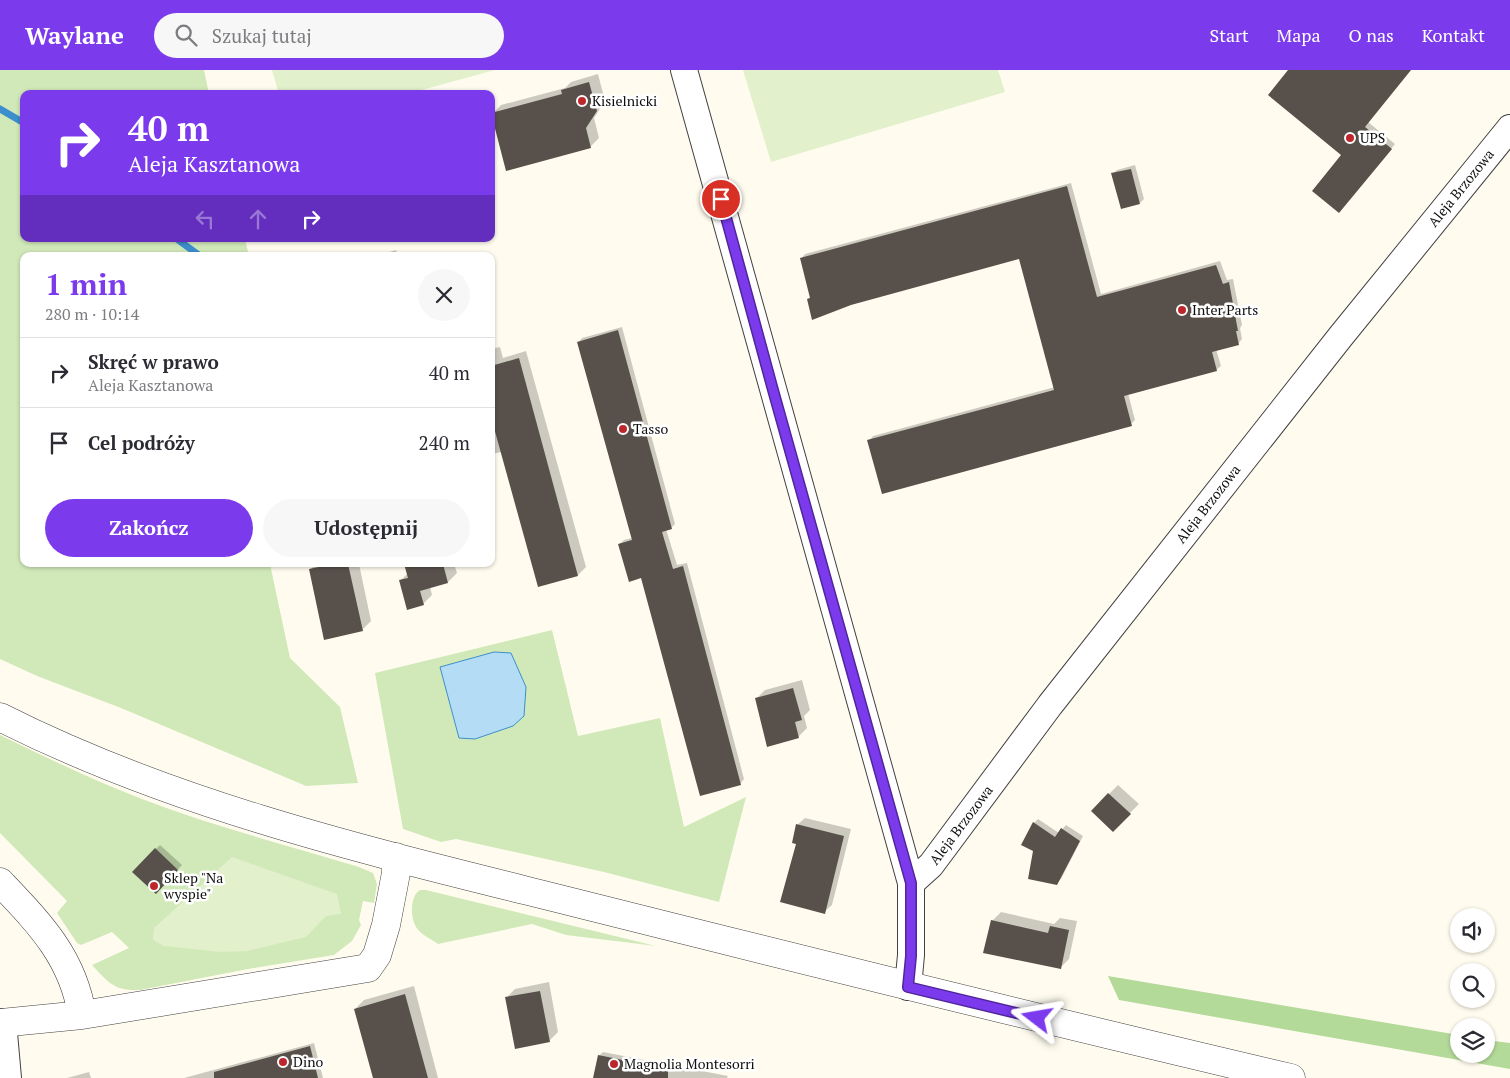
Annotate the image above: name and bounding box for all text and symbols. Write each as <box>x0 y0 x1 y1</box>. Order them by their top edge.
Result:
search box <box>154 13 504 58</box>
text: Waylane <box>25 19 124 51</box>
icon: search <box>172 21 200 49</box>
text: Szukaj tutaj <box>212 23 312 48</box>
text: Start <box>1210 23 1249 47</box>
text: Mapa <box>1277 23 1321 47</box>
text: O nas <box>1349 23 1394 47</box>
text: Kontakt <box>1422 23 1485 47</box>
place label: Kisielnicki <box>592 91 657 110</box>
marker: Kisielnicki <box>576 95 588 107</box>
text: 40 m <box>128 105 209 151</box>
icon: right <box>45 110 110 175</box>
place label: UPS <box>1360 128 1385 147</box>
marker: UPS <box>1344 132 1356 144</box>
street label: Aleja Brzozowa <box>1423 145 1498 231</box>
text: Aleja Kasztanowa <box>128 149 300 178</box>
pin <box>700 178 742 220</box>
icon: arrive <box>707 185 735 213</box>
icon: left <box>191 205 219 233</box>
icon: ahead <box>244 205 272 233</box>
icon: right <box>297 205 325 233</box>
text: 1 min <box>45 264 127 304</box>
button: close <box>418 269 470 321</box>
place label: Inter Parts <box>1192 300 1258 319</box>
text: 280 m · 10:14 <box>45 303 139 325</box>
marker: Inter Parts <box>1176 304 1188 316</box>
text: Skręć w prawo <box>88 349 219 374</box>
icon: right <box>45 359 73 387</box>
text: 40 m <box>429 360 470 385</box>
text: Aleja Kasztanowa <box>88 374 213 396</box>
place label: Tasso <box>633 419 668 438</box>
marker: Tasso <box>617 423 629 435</box>
icon: arrive <box>45 429 73 457</box>
text: Cel podróży <box>88 430 195 455</box>
text: 240 m <box>419 430 470 455</box>
street label: Aleja Brzozowa <box>1171 460 1244 547</box>
button: Zakończ <box>45 499 253 557</box>
button: Udostępnij <box>263 499 470 557</box>
street label: Aleja Brzozowa <box>924 781 997 868</box>
place label: Sklep "Na wyspie" <box>163 868 223 903</box>
marker: Sklep "Na wyspie" <box>148 880 160 892</box>
map controls <box>1450 908 1495 1063</box>
button: sound <box>1450 908 1495 953</box>
button: search <box>1450 963 1495 1008</box>
position arrow <box>1010 991 1062 1043</box>
button: layers <box>1450 1018 1495 1063</box>
place label: Dino <box>293 1052 323 1071</box>
place label: Magnolia Montesorri <box>624 1054 755 1073</box>
marker: Dino <box>277 1056 289 1068</box>
marker: Magnolia Montesorri <box>608 1058 620 1070</box>

